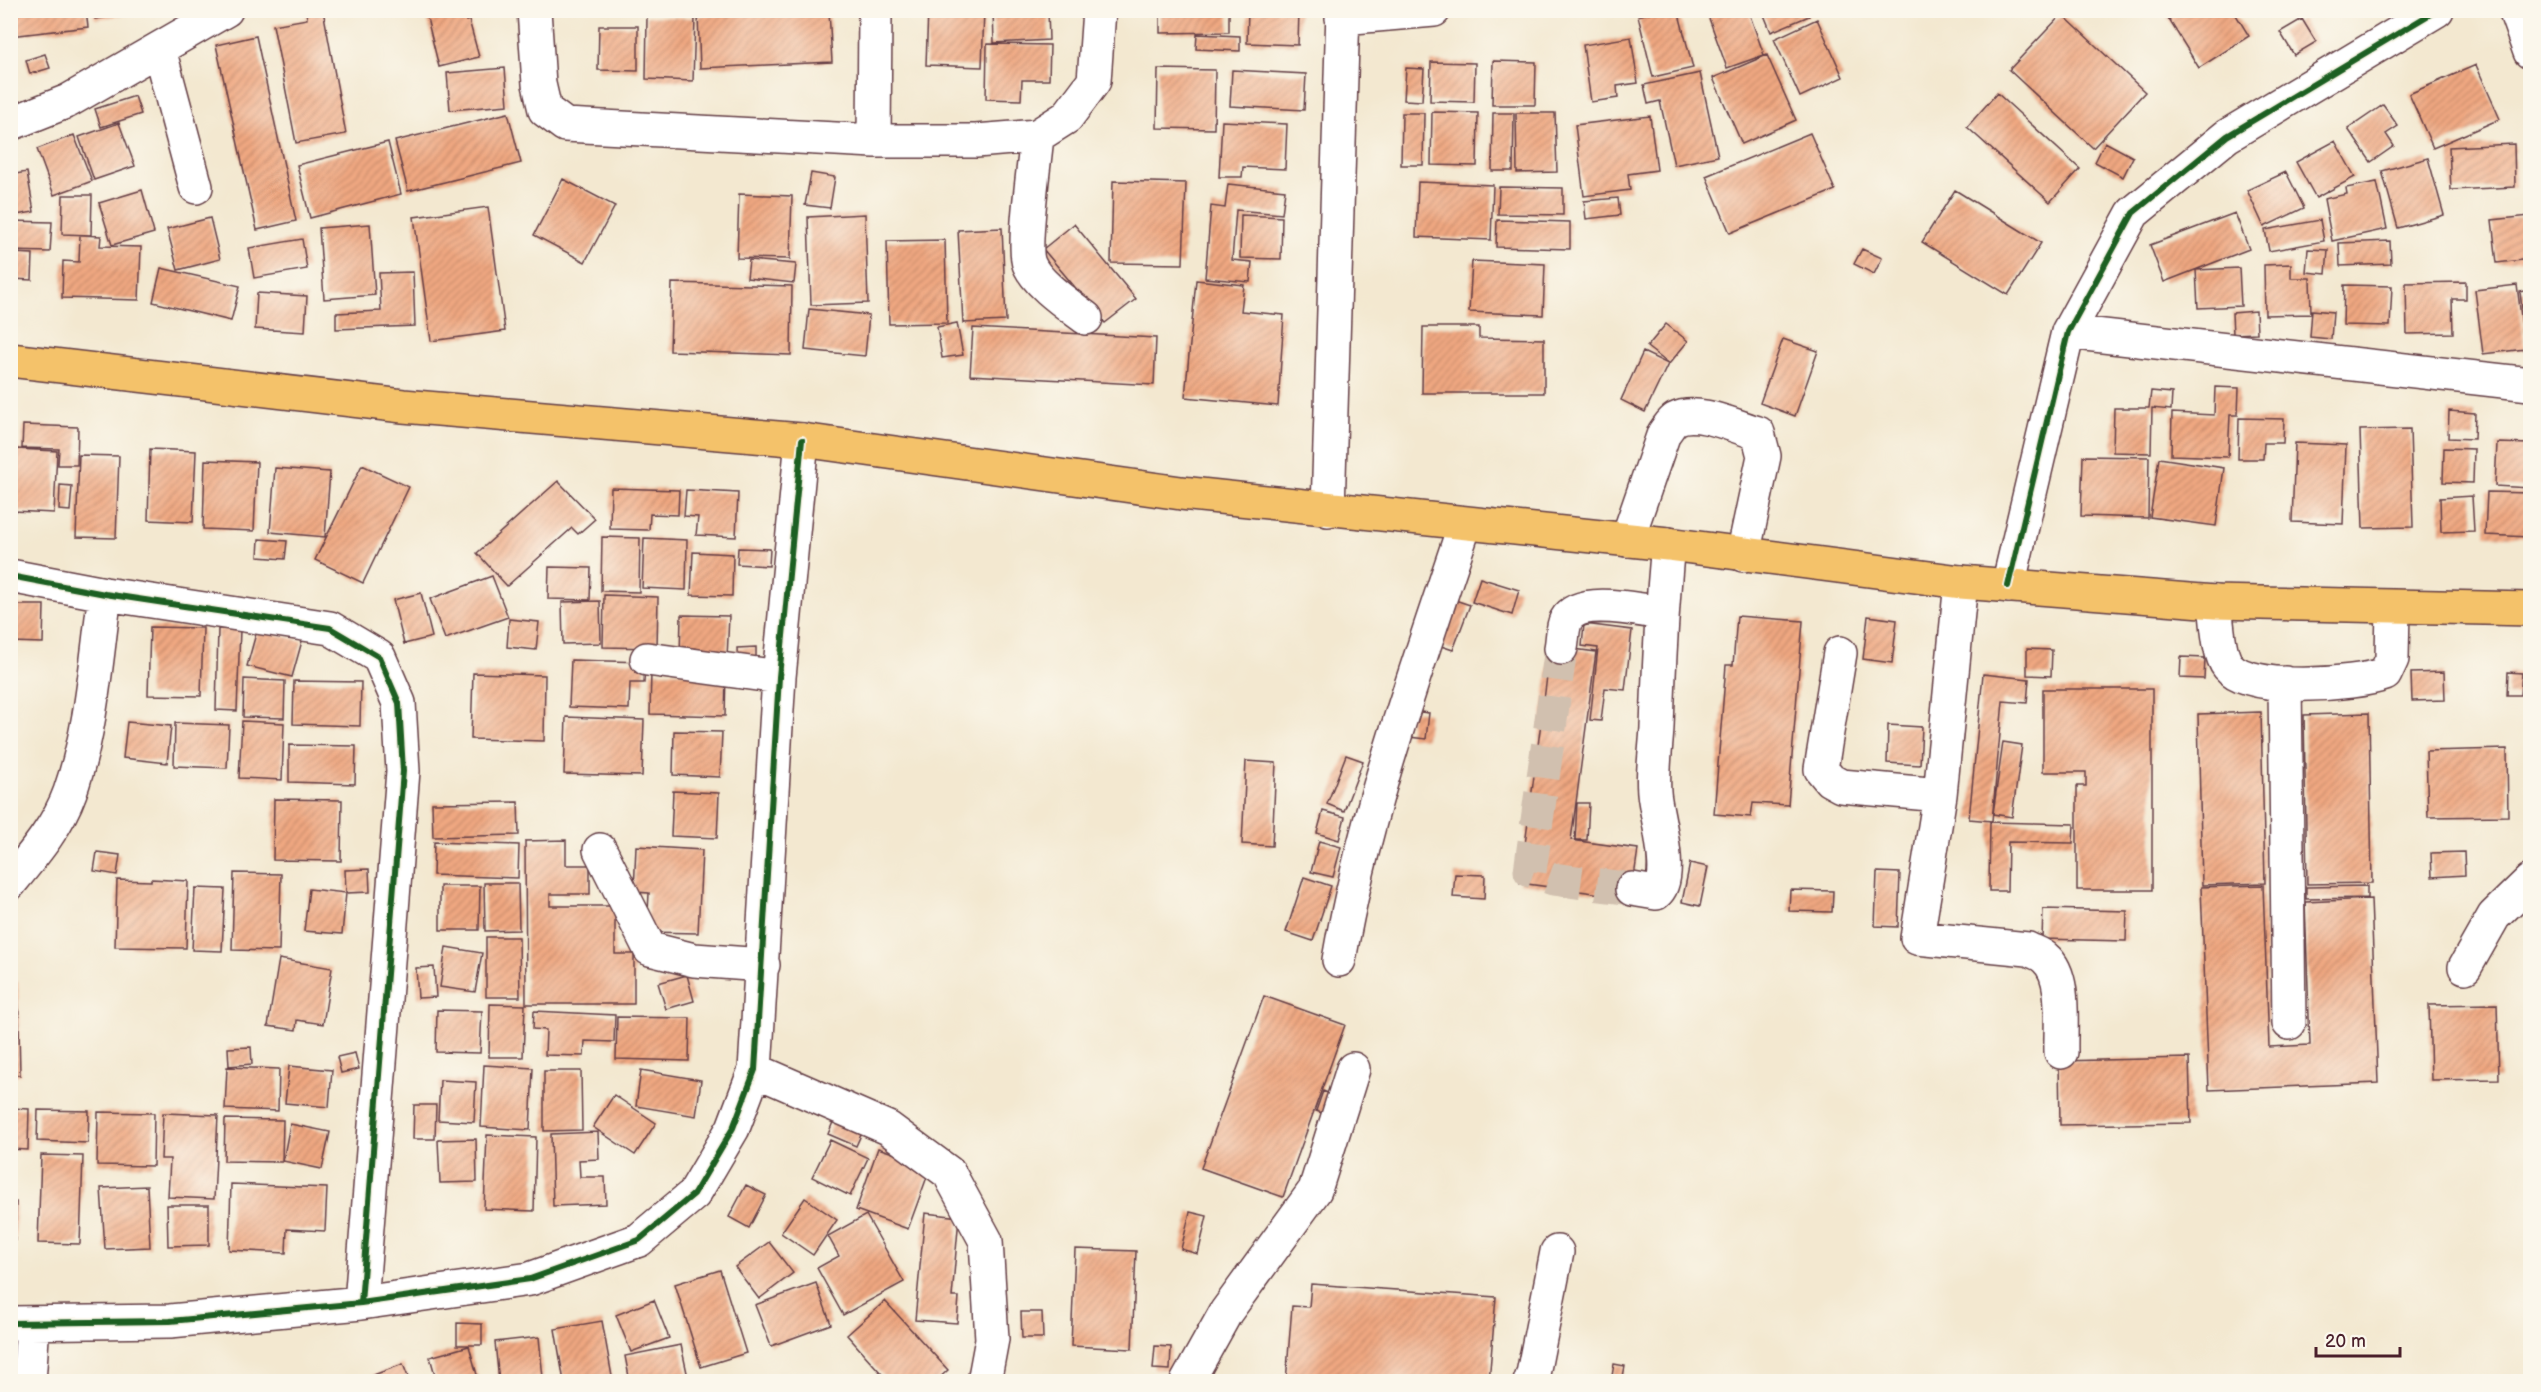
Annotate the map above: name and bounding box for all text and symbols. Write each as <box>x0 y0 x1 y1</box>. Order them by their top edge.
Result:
scale bar <box>2316 1320 2400 1358</box>
text: 20 m <box>2325 1331 2366 1352</box>

